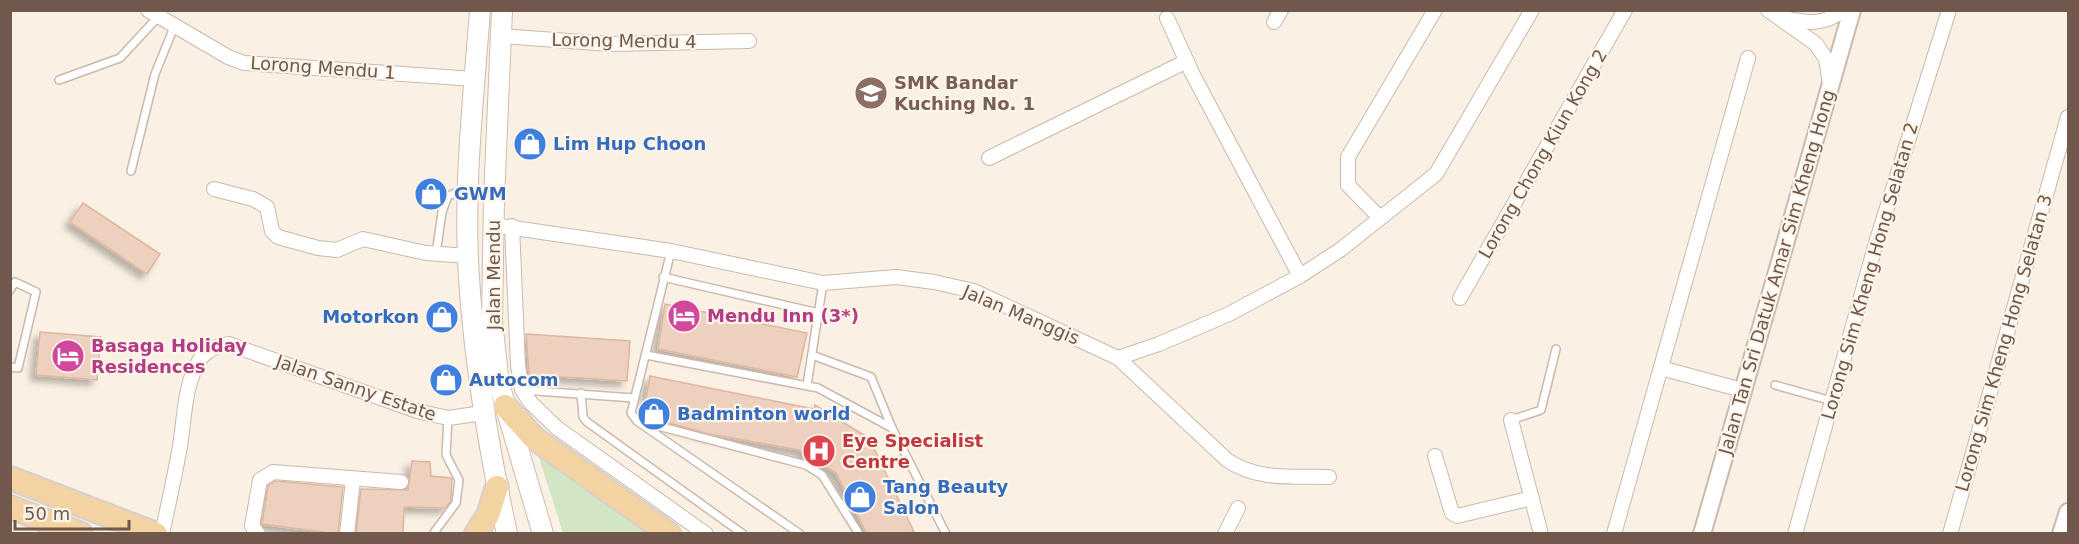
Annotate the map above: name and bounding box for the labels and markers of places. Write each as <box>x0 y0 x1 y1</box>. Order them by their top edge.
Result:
place label: SMK Bandar Kuching No. 1 <box>894 72 1035 114</box>
school or university icon: SMK Bandar Kuching No. 1 <box>853 75 889 111</box>
shop icon: Lim Hup Choon <box>512 126 548 162</box>
place label: Lim Hup Choon <box>553 133 706 154</box>
shop icon: GWM <box>413 176 449 212</box>
place label: GWM <box>454 183 507 204</box>
hotel icon: Mendu Inn (3*) <box>666 298 702 334</box>
shop icon: Motorkon <box>424 299 460 335</box>
place label: Mendu Inn (3*) <box>707 305 859 326</box>
place label: Motorkon <box>322 306 419 327</box>
place label: Basaga Holiday Residences <box>91 335 247 377</box>
hotel icon: Basaga Holiday Residences <box>50 338 86 374</box>
shop icon: Autocom <box>428 362 464 398</box>
place label: Autocom <box>469 369 559 390</box>
shop icon: Badminton world <box>636 396 672 432</box>
place label: Badminton world <box>677 403 850 424</box>
place label: Eye Specialist Centre <box>842 430 984 472</box>
hospital icon: Eye Specialist Centre <box>801 433 837 469</box>
place label: Tang Beauty Salon <box>883 476 1009 518</box>
shop icon: Tang Beauty Salon <box>842 479 878 515</box>

